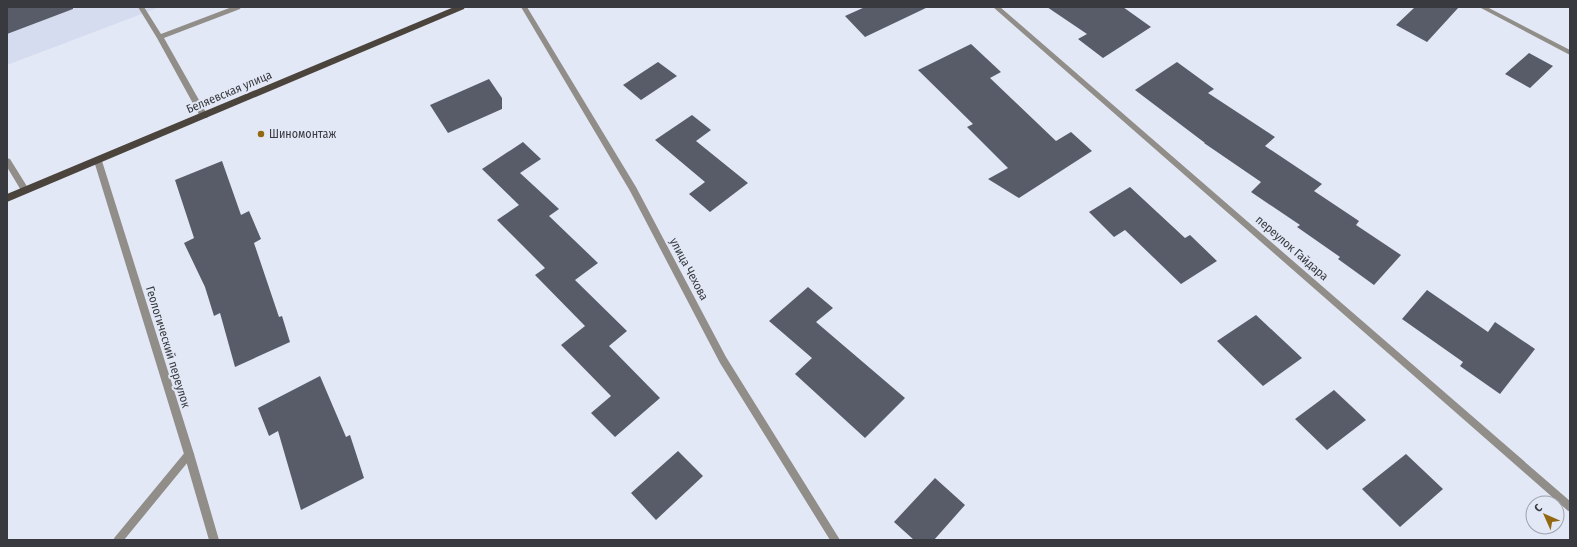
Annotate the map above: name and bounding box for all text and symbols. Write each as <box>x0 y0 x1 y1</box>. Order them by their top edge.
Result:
street label: Беляевская улица <box>184 68 274 116</box>
place label: Шиномонтаж <box>269 127 336 141</box>
marker: Шиномонтаж <box>256 129 266 139</box>
street label: переулок Гайдара <box>1253 213 1331 283</box>
street label: улица Чехова <box>667 235 711 303</box>
street label: Геологический переулок <box>143 285 193 410</box>
north arrow <box>1525 495 1565 535</box>
text: С <box>1532 501 1545 515</box>

